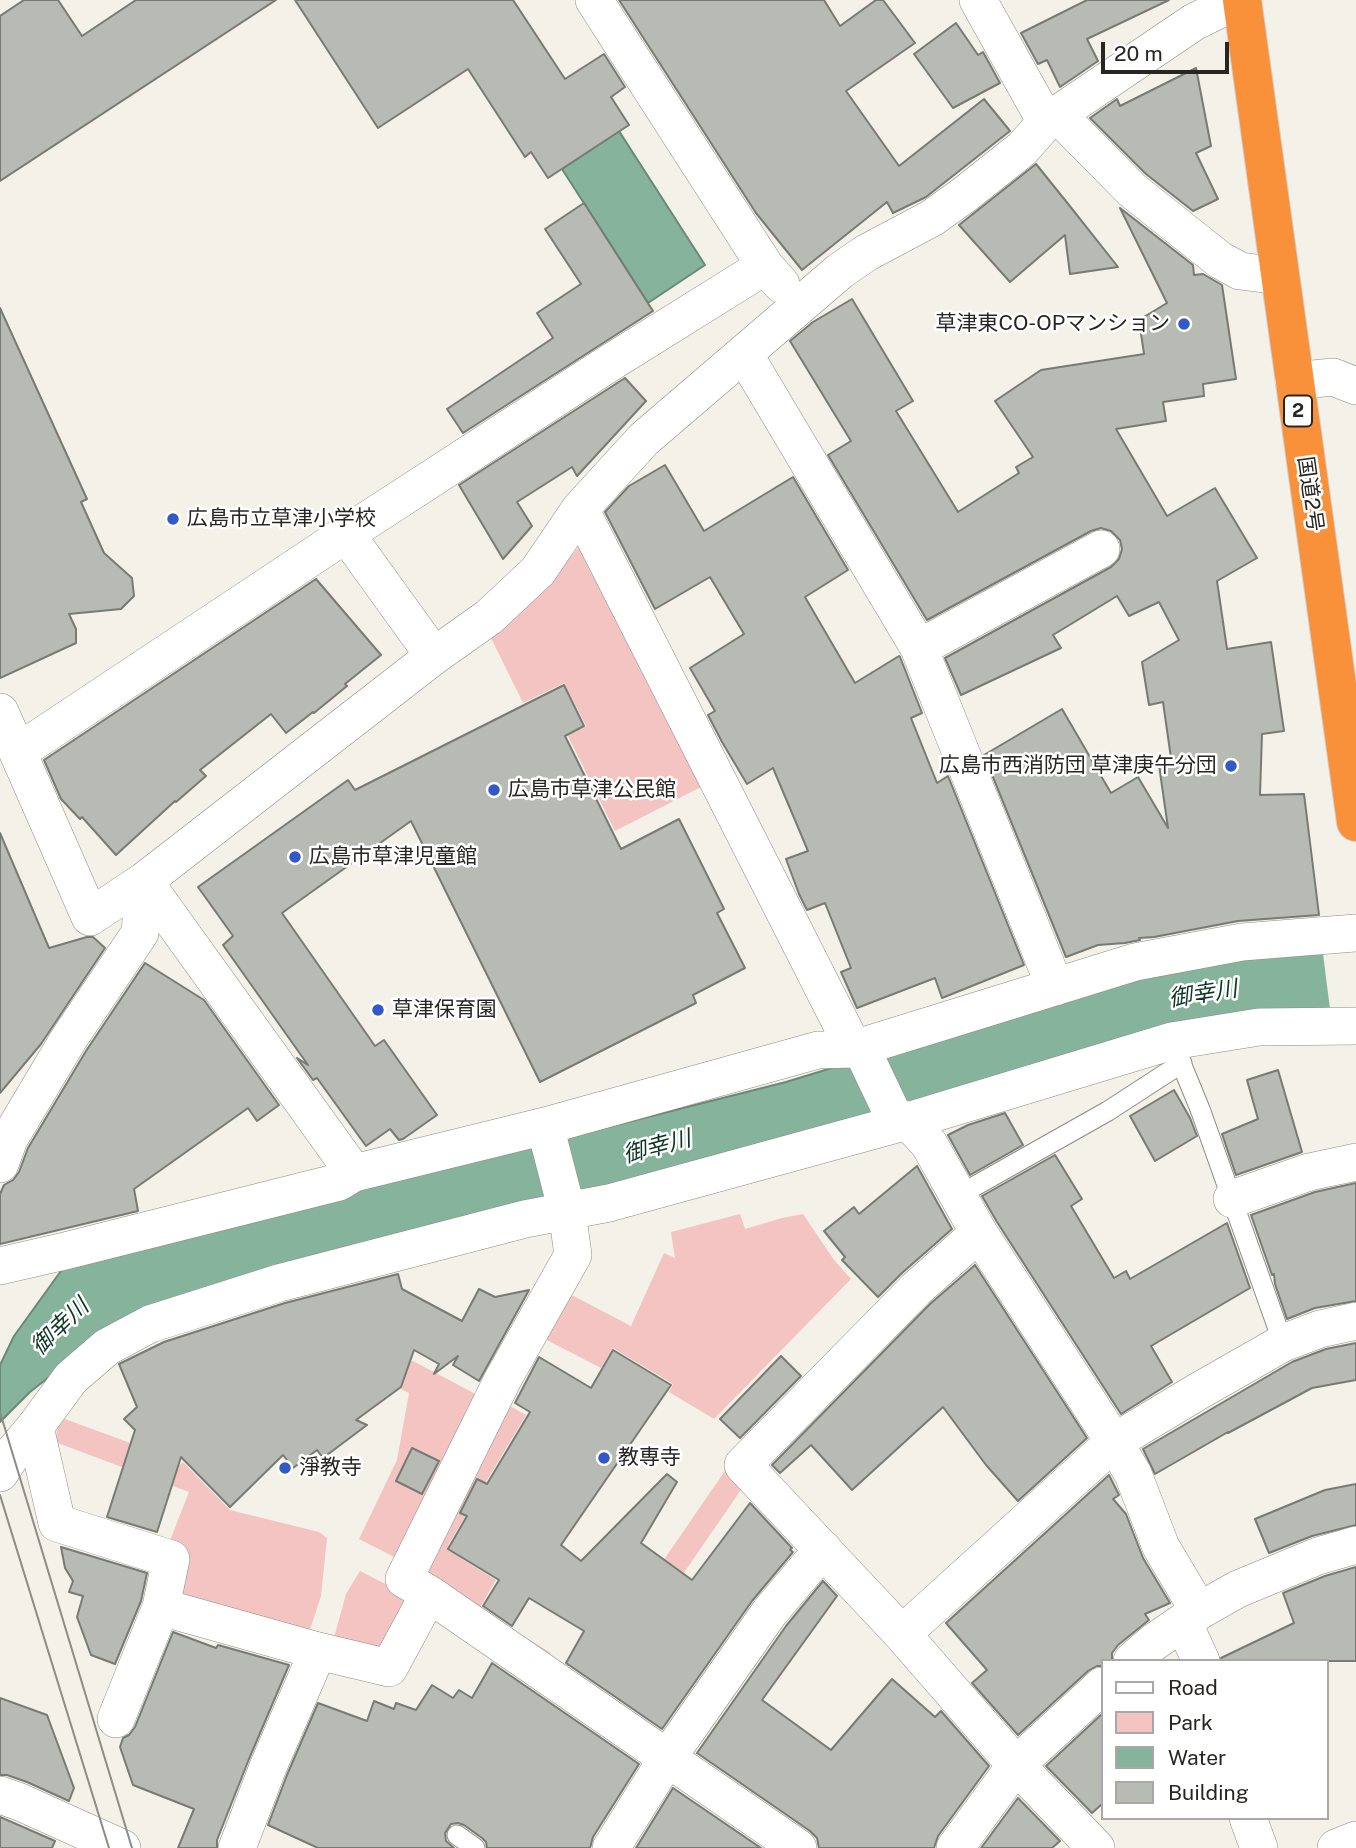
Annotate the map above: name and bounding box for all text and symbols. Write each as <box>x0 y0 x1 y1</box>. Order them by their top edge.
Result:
scale bar <box>1104 28 1232 72</box>
text: 20 m <box>1114 41 1163 66</box>
place label: 草津東CO-OPマンション <box>935 311 1170 337</box>
marker: 草津東CO-OPマンション <box>1176 316 1192 332</box>
road number: 2 <box>1284 396 1312 426</box>
street label: 国道2号 <box>1292 455 1328 533</box>
place label: 広島市立草津小学校 <box>187 506 376 532</box>
marker: 広島市立草津小学校 <box>165 511 181 527</box>
place label: 広島市西消防団 草津庚午分団 <box>939 753 1217 779</box>
marker: 広島市西消防団 草津庚午分団 <box>1223 758 1239 774</box>
place label: 広島市草津公民館 <box>508 777 676 803</box>
marker: 広島市草津公民館 <box>486 782 502 798</box>
place label: 広島市草津児童館 <box>309 844 477 870</box>
marker: 広島市草津児童館 <box>287 849 303 865</box>
water label: 御幸川 <box>1167 975 1239 1013</box>
place label: 草津保育園 <box>392 997 497 1023</box>
marker: 草津保育園 <box>370 1002 386 1018</box>
water label: 御幸川 <box>620 1125 694 1169</box>
water label: 御幸川 <box>26 1293 94 1361</box>
place label: 教専寺 <box>618 1445 681 1471</box>
marker: 教専寺 <box>596 1450 612 1466</box>
place label: 淨教寺 <box>299 1455 362 1481</box>
marker: 淨教寺 <box>277 1460 293 1476</box>
legend <box>1100 1659 1328 1820</box>
text: Road <box>1168 1675 1218 1700</box>
text: Park <box>1168 1710 1213 1735</box>
text: Water <box>1168 1745 1226 1770</box>
text: Building <box>1168 1780 1249 1805</box>

